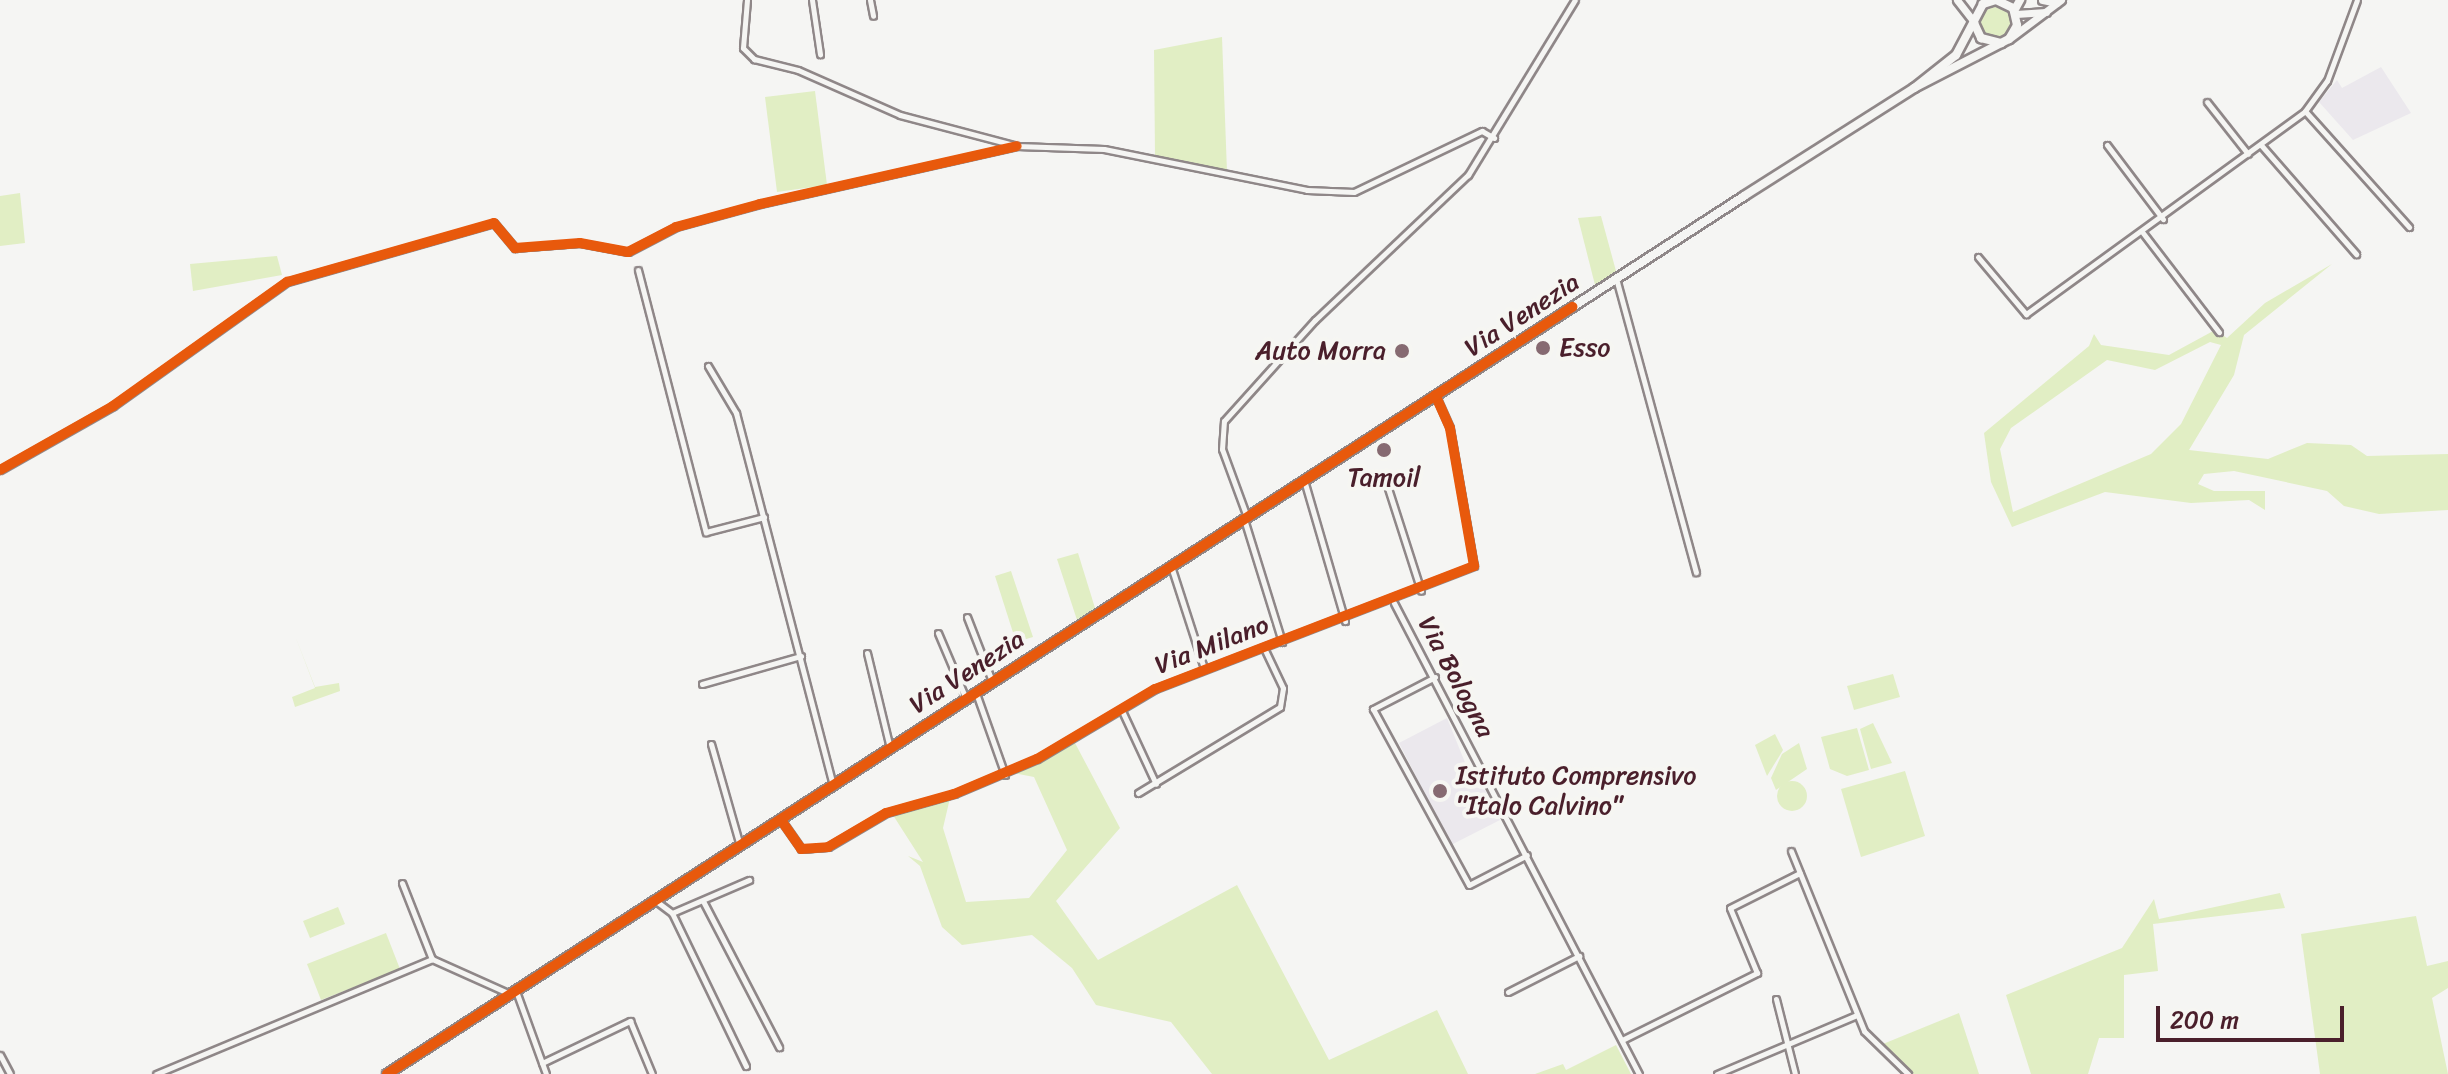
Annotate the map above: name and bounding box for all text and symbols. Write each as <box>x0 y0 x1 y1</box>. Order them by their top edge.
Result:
street label: Via Venezia <box>1459 267 1585 363</box>
place label: Esso <box>1559 332 1611 364</box>
place label: Auto Morra <box>1255 335 1386 367</box>
marker: Esso <box>1534 339 1552 357</box>
marker: Auto Morra <box>1393 342 1411 360</box>
marker: Tamoil <box>1375 441 1393 459</box>
place label: Tamoil <box>1348 462 1420 494</box>
street label: Via Milano <box>1151 609 1273 681</box>
street label: Via Bologna <box>1411 611 1501 743</box>
street label: Via Venezia <box>904 624 1030 720</box>
place label: Istituto Comprensivo "Italo Calvino" <box>1456 760 1698 822</box>
marker: Istituto Comprensivo "Italo Calvino" <box>1431 782 1449 800</box>
scale bar <box>2160 990 2348 1040</box>
text: 200 m <box>2170 999 2239 1041</box>

